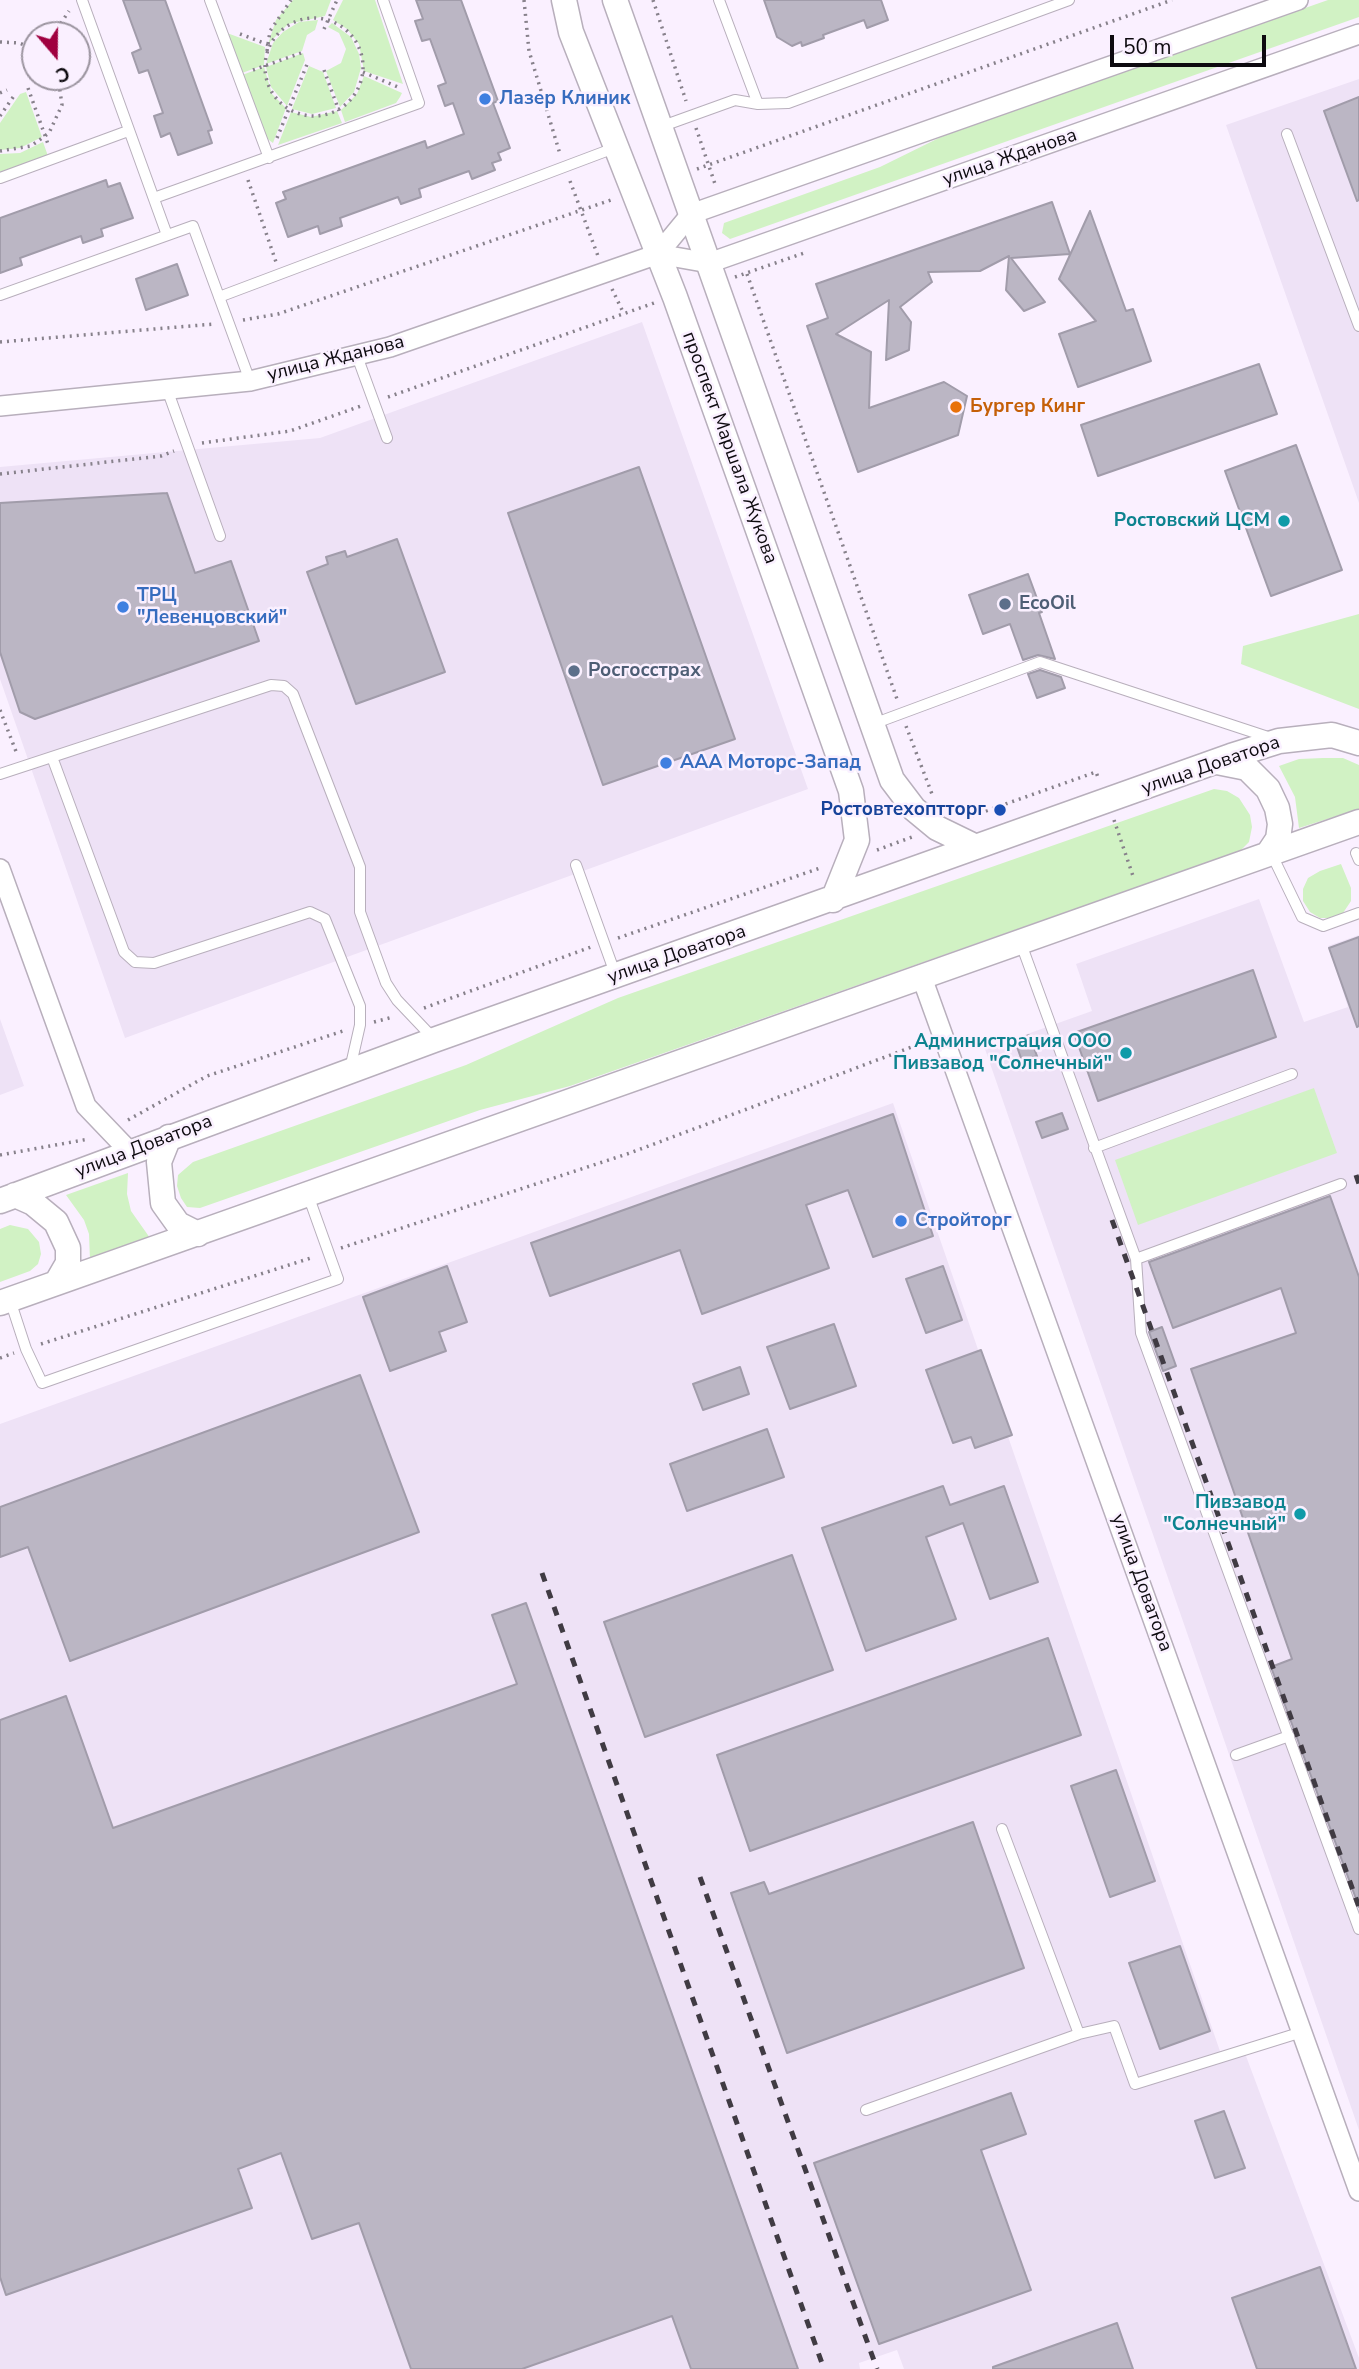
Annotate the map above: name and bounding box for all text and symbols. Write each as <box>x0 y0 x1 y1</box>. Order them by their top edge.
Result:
north arrow <box>21 21 91 91</box>
scale bar <box>1114 21 1270 65</box>
text: 50 m <box>1123 33 1172 61</box>
text: С <box>52 59 73 88</box>
place label: Лазер Клиник <box>499 88 630 110</box>
marker: Лазер Клиник <box>477 91 493 107</box>
street label: улица Жданова <box>940 124 1080 192</box>
street label: проспект Маршала Жукова <box>676 329 782 567</box>
street label: улица Жданова <box>265 331 407 387</box>
place label: Бургер Кинг <box>970 396 1085 418</box>
marker: Бургер Кинг <box>948 399 964 415</box>
place label: Ростовский ЦСМ <box>1114 510 1270 532</box>
marker: Ростовский ЦСМ <box>1276 513 1292 529</box>
place label: ТРЦ "Левенцовский" <box>137 585 287 629</box>
place label: EcoOil <box>1019 593 1076 615</box>
marker: EcoOil <box>997 596 1013 612</box>
marker: ТРЦ "Левенцовский" <box>115 599 131 615</box>
place label: Росгосстрах <box>588 660 701 682</box>
marker: Росгосстрах <box>566 663 582 679</box>
street label: улица Доватора <box>1139 732 1283 800</box>
place label: ААА Моторс-Запад <box>680 752 861 774</box>
marker: ААА Моторс-Запад <box>658 755 674 771</box>
place label: Ростовтехоптторг <box>820 799 986 821</box>
marker: Ростовтехоптторг <box>992 802 1008 818</box>
street label: улица Доватора <box>605 921 749 989</box>
place label: Администрация ООО Пивзавод "Солнечный" <box>893 1031 1112 1075</box>
marker: Администрация ООО Пивзавод "Солнечный" <box>1118 1045 1134 1061</box>
street label: улица Доватора <box>72 1110 216 1184</box>
place label: Стройторг <box>915 1210 1012 1232</box>
marker: Стройторг <box>893 1213 909 1229</box>
place label: Пивзавод "Солнечный" <box>1163 1492 1286 1536</box>
marker: Пивзавод "Солнечный" <box>1292 1506 1308 1522</box>
street label: улица Доватора <box>1106 1511 1176 1655</box>

